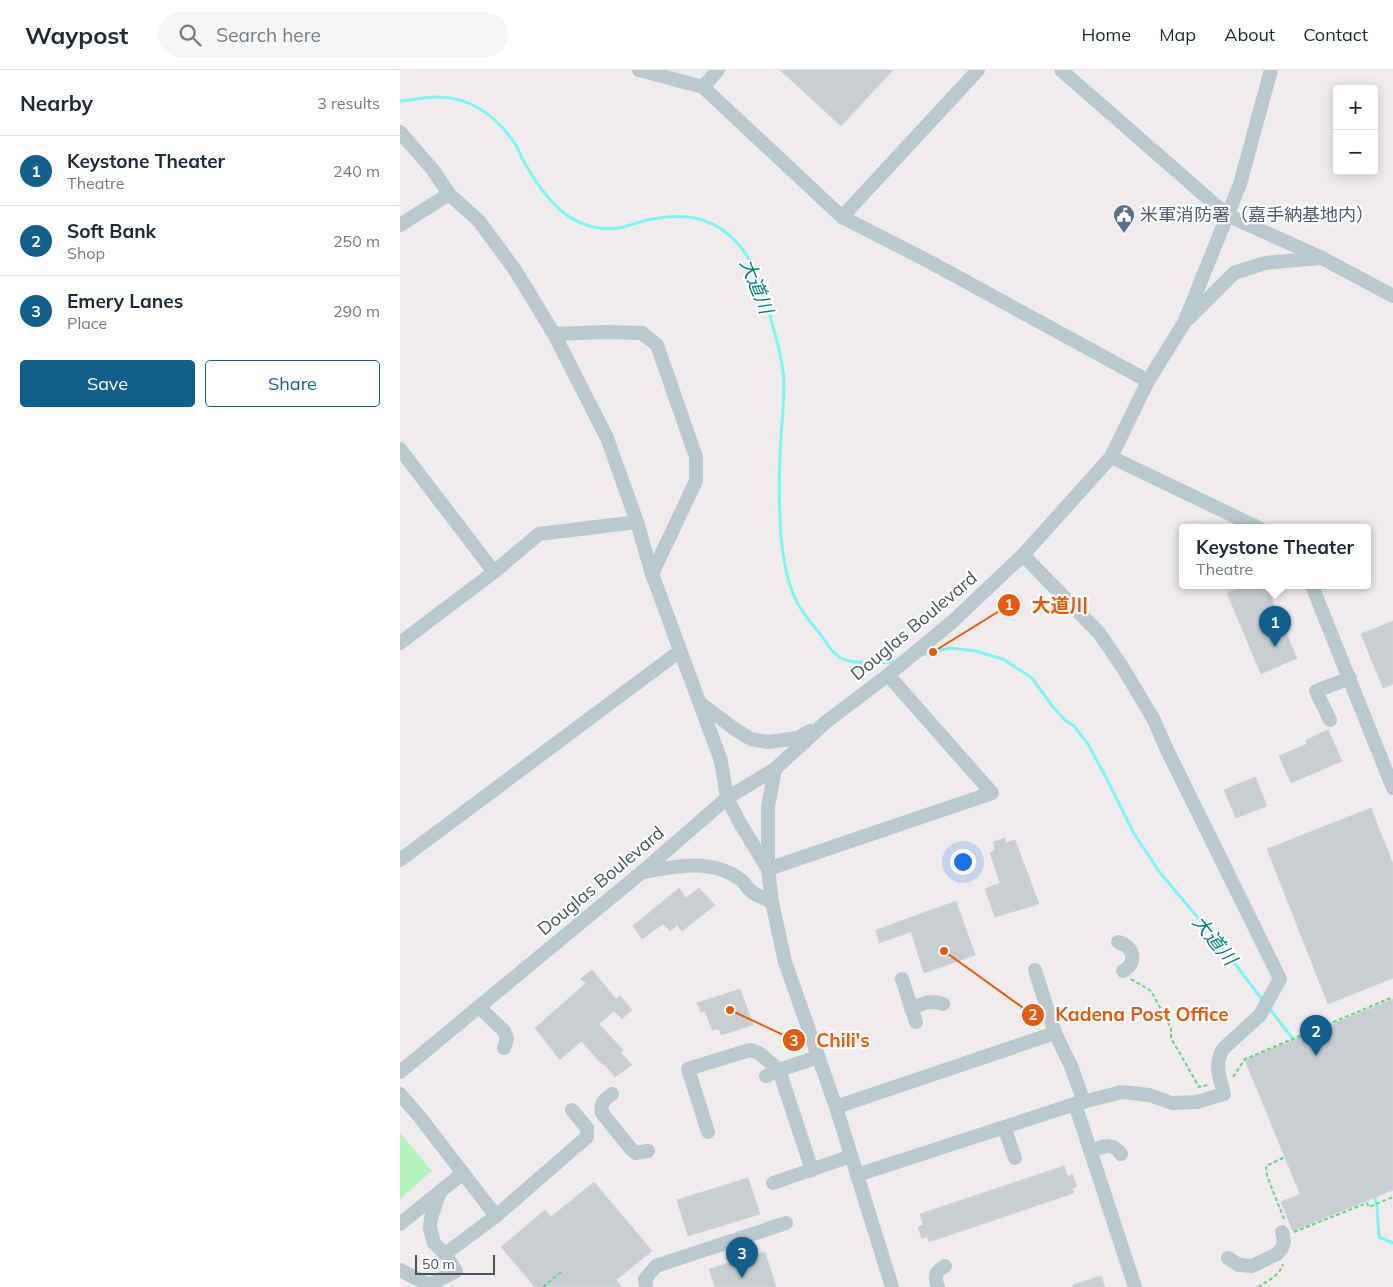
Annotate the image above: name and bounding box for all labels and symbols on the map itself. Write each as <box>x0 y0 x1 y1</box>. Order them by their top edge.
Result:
public building icon: 米軍消防署（嘉手納基地内） <box>1112 203 1136 234</box>
place label: 米軍消防署（嘉手納基地内） <box>1140 203 1374 226</box>
water label: 大道川 <box>735 255 780 319</box>
street label: Douglas Boulevard <box>846 566 982 685</box>
callout: 大道川 <box>996 588 1098 622</box>
text: 大道川 <box>1031 593 1089 617</box>
text: 1 <box>1004 595 1014 614</box>
pin: 1 <box>1259 606 1291 647</box>
street label: Douglas Boulevard <box>533 821 669 940</box>
your location <box>950 849 976 875</box>
water label: 大道川 <box>1188 910 1244 971</box>
callout: Kadena Post Office <box>1021 998 1239 1032</box>
text: Kadena Post Office <box>1055 1002 1229 1026</box>
text: 2 <box>1028 1005 1038 1024</box>
pin: 2 <box>1300 1015 1332 1056</box>
callout: Chili's <box>781 1023 880 1057</box>
text: Chili's <box>816 1028 870 1052</box>
text: 3 <box>789 1031 799 1050</box>
pin: 3 <box>726 1237 758 1278</box>
scale bar <box>415 1252 495 1275</box>

